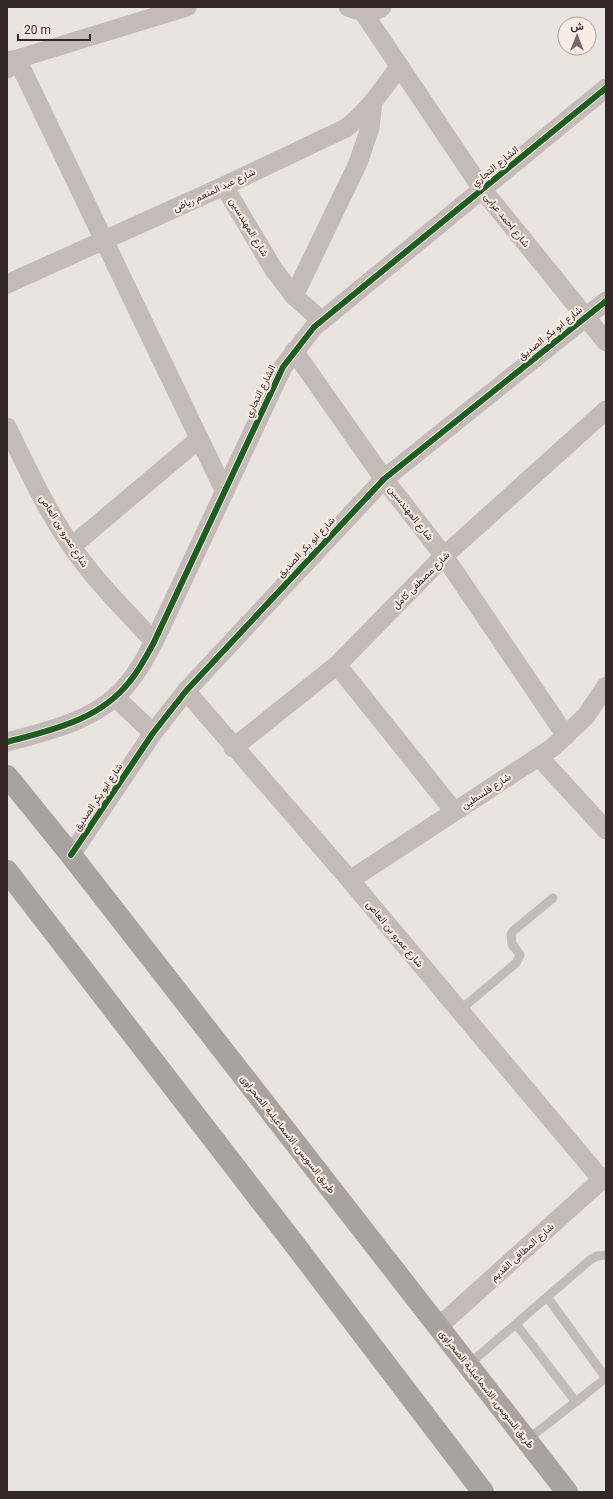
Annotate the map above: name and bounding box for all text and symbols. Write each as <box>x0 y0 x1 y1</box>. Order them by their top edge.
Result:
scale bar <box>18 16 90 42</box>
north arrow <box>557 16 597 56</box>
text: ش <box>570 20 584 33</box>
text: 20 m <box>24 23 51 37</box>
street label: الشارع التجاري <box>469 144 523 191</box>
street label: شارع عبد المنعم رياض <box>171 166 257 215</box>
street label: شارع احمد عرابى <box>481 191 532 250</box>
street label: شارع المهندسين <box>226 196 271 259</box>
street label: شارع ابو بكر الصديق <box>516 304 585 363</box>
street label: الشارع التجاري <box>243 363 280 420</box>
street label: شارع المهندسين <box>385 484 436 543</box>
street label: شارع عمرو بن العاص <box>37 493 91 570</box>
street label: شارع ابو بكر الصديق <box>275 514 338 580</box>
street label: شارع مصطفى كامل <box>390 549 453 612</box>
street label: شارع ابو بكر الصديق <box>71 761 126 833</box>
street label: شارع فلسطين <box>459 771 513 812</box>
street label: شارع عمرو بن العاص <box>363 899 426 970</box>
street label: طريق السويس, الاسماعيلية الصحراوى <box>238 1073 338 1196</box>
street label: شارع المطافى القديم <box>488 1221 557 1284</box>
street label: طريق السويس, الاسماعيلية الصحراوى <box>437 1328 537 1451</box>

